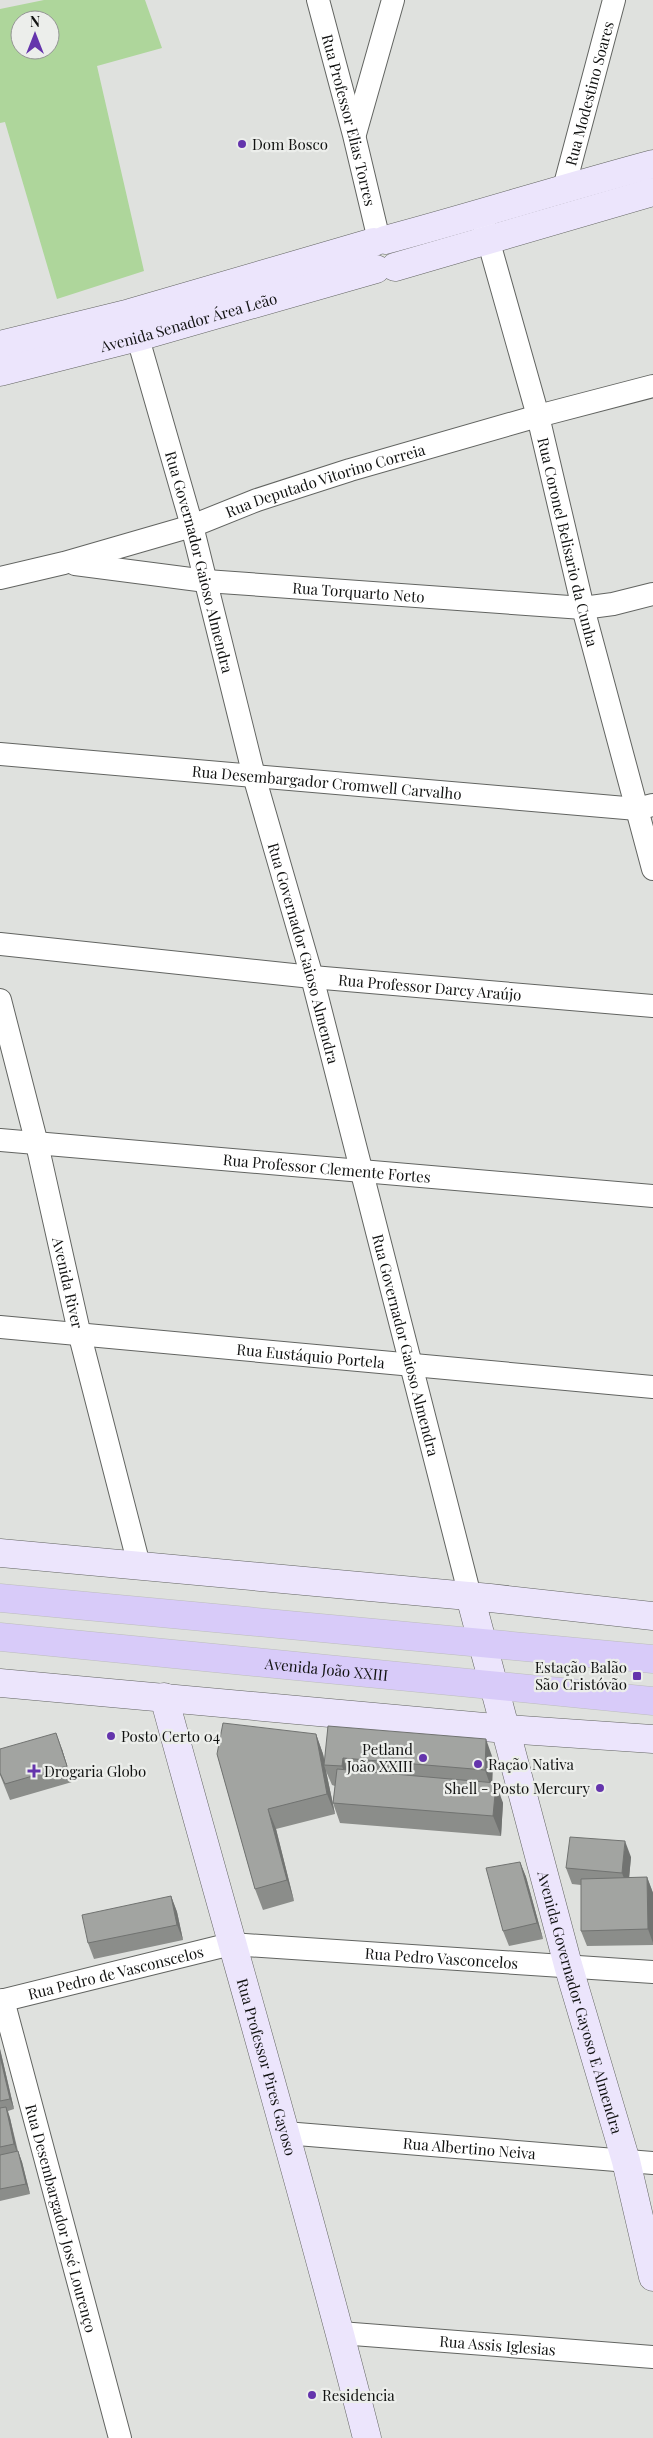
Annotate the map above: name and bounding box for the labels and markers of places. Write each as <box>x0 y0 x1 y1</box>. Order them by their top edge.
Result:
place label: Dom Bosco <box>252 134 328 154</box>
marker: Dom Bosco <box>236 138 248 150</box>
place label: Estação Balão São Cristóvão <box>535 1657 627 1694</box>
marker: Estação Balão São Cristóvão <box>631 1670 643 1682</box>
place label: Posto Certo 04 <box>121 1726 220 1746</box>
marker: Posto Certo 04 <box>105 1730 117 1742</box>
place label: Petland João XXIII <box>346 1739 413 1776</box>
marker: Petland João XXIII <box>417 1752 429 1764</box>
place label: Ração Nativa <box>488 1754 575 1774</box>
marker: Ração Nativa <box>472 1758 484 1770</box>
place label: Drogaria Globo <box>44 1761 146 1781</box>
marker: Drogaria Globo <box>28 1765 40 1777</box>
place label: Shell - Posto Mercury <box>444 1778 590 1798</box>
marker: Shell - Posto Mercury <box>594 1782 606 1794</box>
place label: Residencia <box>322 2385 395 2405</box>
marker: Residencia <box>306 2389 318 2401</box>

